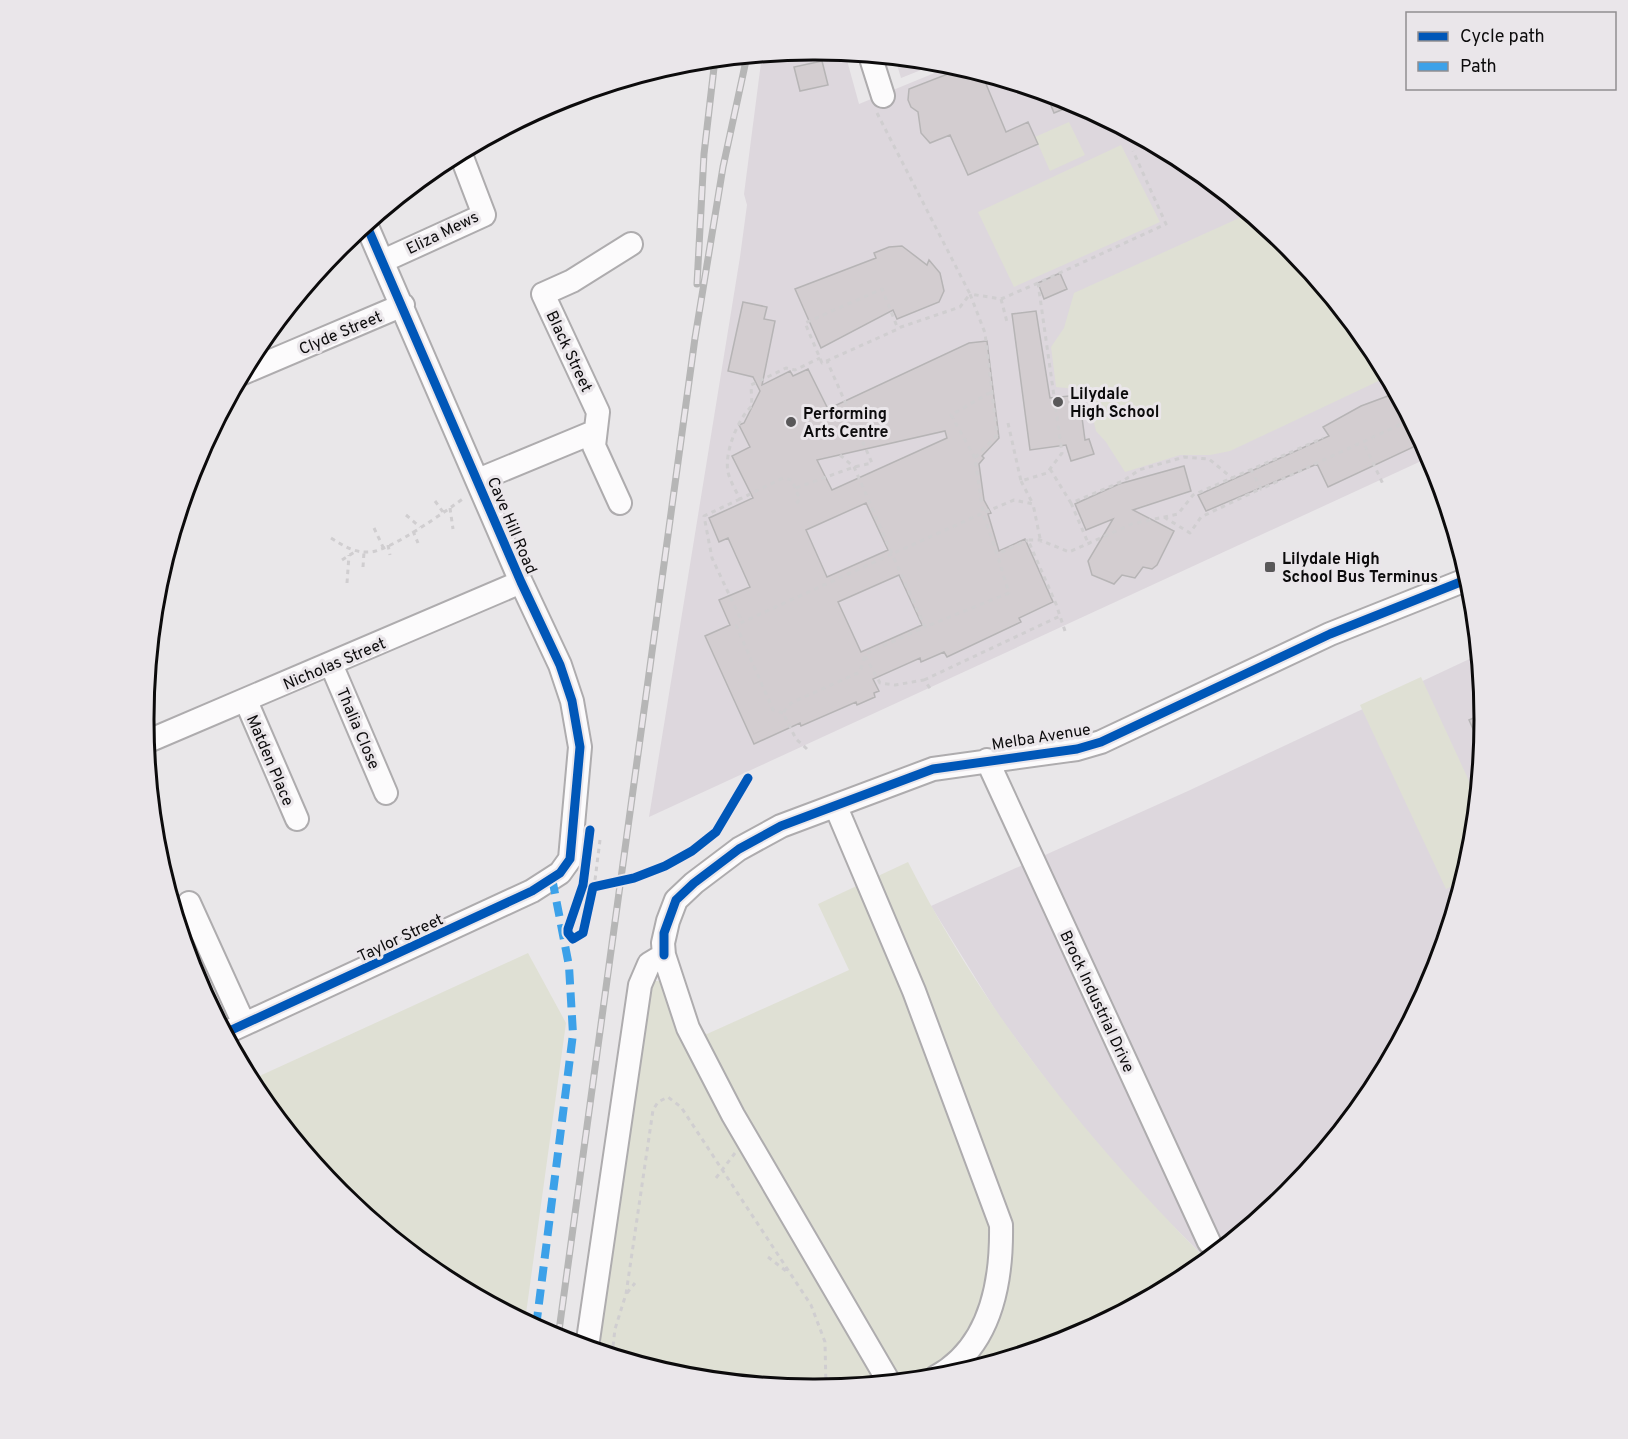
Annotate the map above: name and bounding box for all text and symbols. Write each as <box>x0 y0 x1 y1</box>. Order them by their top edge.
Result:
legend <box>1406 12 1616 90</box>
text: Cycle path <box>1460 26 1545 49</box>
text: Path <box>1460 56 1497 79</box>
street label: Eliza Mews <box>403 208 482 260</box>
street label: Clyde Street <box>296 307 385 360</box>
street label: Black Street <box>541 308 596 396</box>
place label: Lilydale High School <box>1070 385 1159 423</box>
marker: Lilydale High School <box>1051 395 1065 409</box>
place label: Performing Arts Centre <box>803 405 888 443</box>
marker: Performing Arts Centre <box>784 415 798 429</box>
street label: Cave Hill Road <box>482 474 541 577</box>
place label: Lilydale High School Bus Terminus <box>1282 550 1438 588</box>
marker: Lilydale High School Bus Terminus <box>1263 560 1277 574</box>
street label: Nicholas Street <box>280 634 389 695</box>
street label: Thalia Close <box>331 685 383 773</box>
street label: Matden Place <box>241 712 297 809</box>
street label: Melba Avenue <box>990 720 1092 756</box>
street label: Taylor Street <box>355 910 447 967</box>
street label: Brock Industrial Drive <box>1054 927 1138 1076</box>

